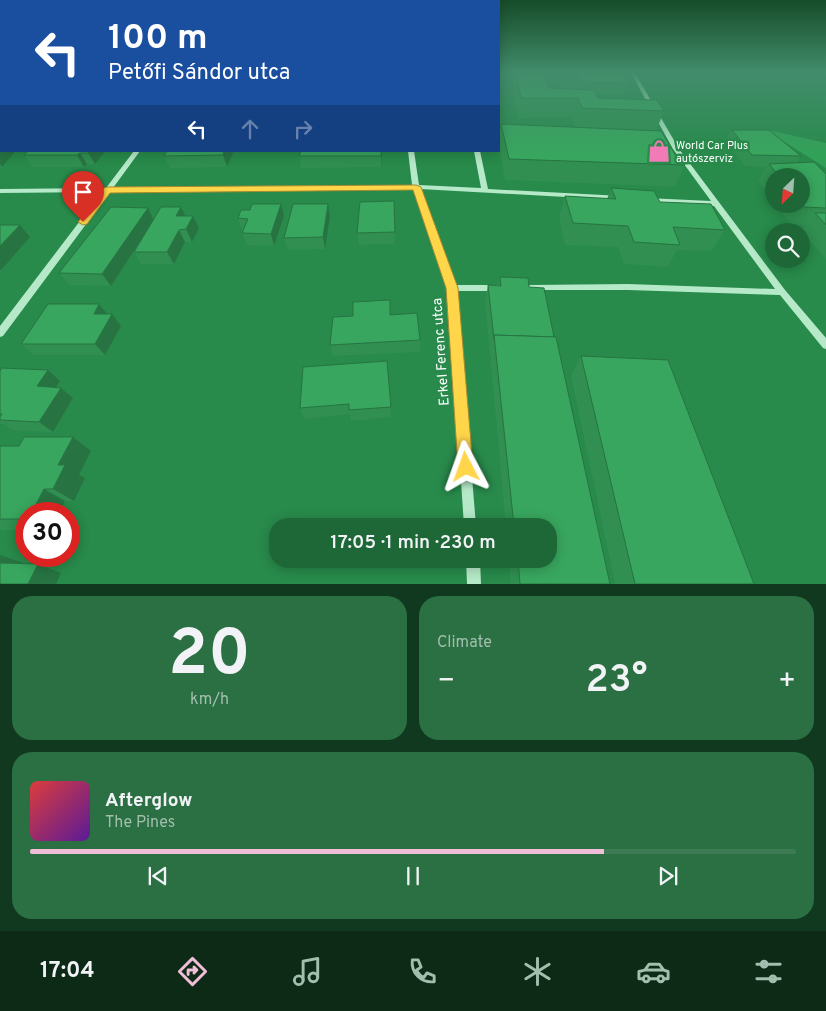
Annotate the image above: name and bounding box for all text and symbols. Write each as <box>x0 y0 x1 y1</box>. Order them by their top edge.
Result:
text: 100 m <box>108 17 208 61</box>
icon: left <box>25 20 90 85</box>
text: Petőfi Sándor utca <box>108 60 290 87</box>
icon: left <box>183 115 211 143</box>
icon: ahead <box>236 115 264 143</box>
icon: right <box>289 115 317 143</box>
shop icon: World Car Plus autószerviz <box>646 138 672 164</box>
place label: World Car Plus autószerviz <box>676 139 748 166</box>
north arrow <box>765 168 810 212</box>
map controls <box>765 168 810 268</box>
pin <box>62 171 104 222</box>
icon: arrive <box>69 178 97 206</box>
button: search <box>765 223 810 268</box>
street label: Erkel Ferenc utca <box>429 297 454 406</box>
position arrow <box>439 440 491 492</box>
speed limit sign: 30 <box>15 502 80 567</box>
text: 17:05 · 1 min · 230 m <box>330 531 496 555</box>
text: 20 <box>168 616 251 698</box>
text: Climate <box>437 633 492 653</box>
text: 23° <box>586 657 647 706</box>
text: − <box>437 664 455 700</box>
text: + <box>778 664 796 700</box>
text: km/h <box>190 690 229 710</box>
text: Afterglow <box>105 789 193 813</box>
text: The Pines <box>105 813 175 833</box>
icon: previous <box>144 862 172 890</box>
icon: pause <box>399 862 427 890</box>
icon: next <box>654 862 682 890</box>
icon: directions <box>175 954 210 989</box>
icon: music <box>290 954 325 989</box>
icon: phone <box>405 954 440 989</box>
icon: climate <box>520 954 555 989</box>
icon: car <box>636 954 671 989</box>
icon: filters <box>751 954 786 989</box>
text: 17:04 <box>40 958 95 985</box>

